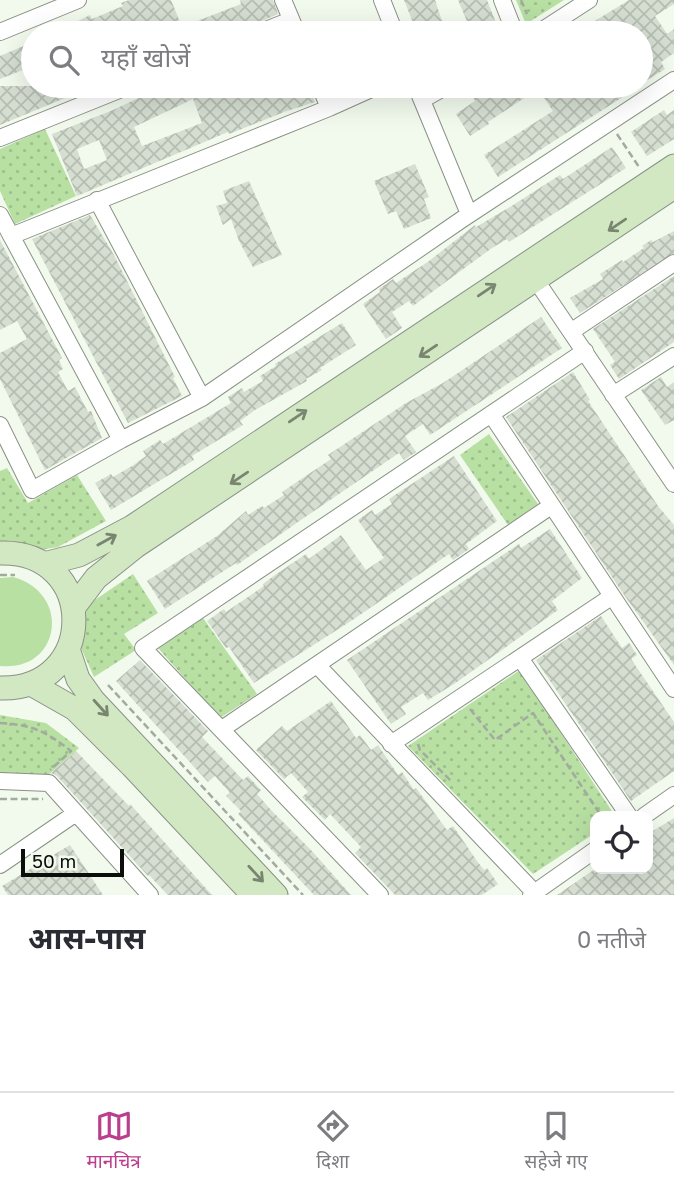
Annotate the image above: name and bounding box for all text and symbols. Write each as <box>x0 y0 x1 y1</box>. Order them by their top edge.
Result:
search box <box>21 21 653 98</box>
icon: search <box>45 41 83 79</box>
text: यहाँ खोजें <box>101 42 190 73</box>
one-way arrow <box>608 218 627 232</box>
one-way arrow <box>477 283 497 297</box>
one-way arrow <box>419 344 438 358</box>
one-way arrow <box>288 409 307 423</box>
one-way arrow <box>230 470 249 485</box>
one-way arrow <box>96 533 117 546</box>
one-way arrow <box>92 699 109 716</box>
map controls <box>590 811 653 874</box>
button: locate <box>590 811 653 874</box>
scale bar <box>21 846 124 878</box>
text: 50 m <box>32 849 76 872</box>
one-way arrow <box>248 865 265 882</box>
text: आस-पास <box>28 920 145 956</box>
text: 0 नतीजे <box>577 925 646 953</box>
tab: मानचित्र <box>86 1107 141 1176</box>
tab: दिशा <box>314 1107 352 1176</box>
tab: सहेजे गए <box>525 1107 588 1176</box>

